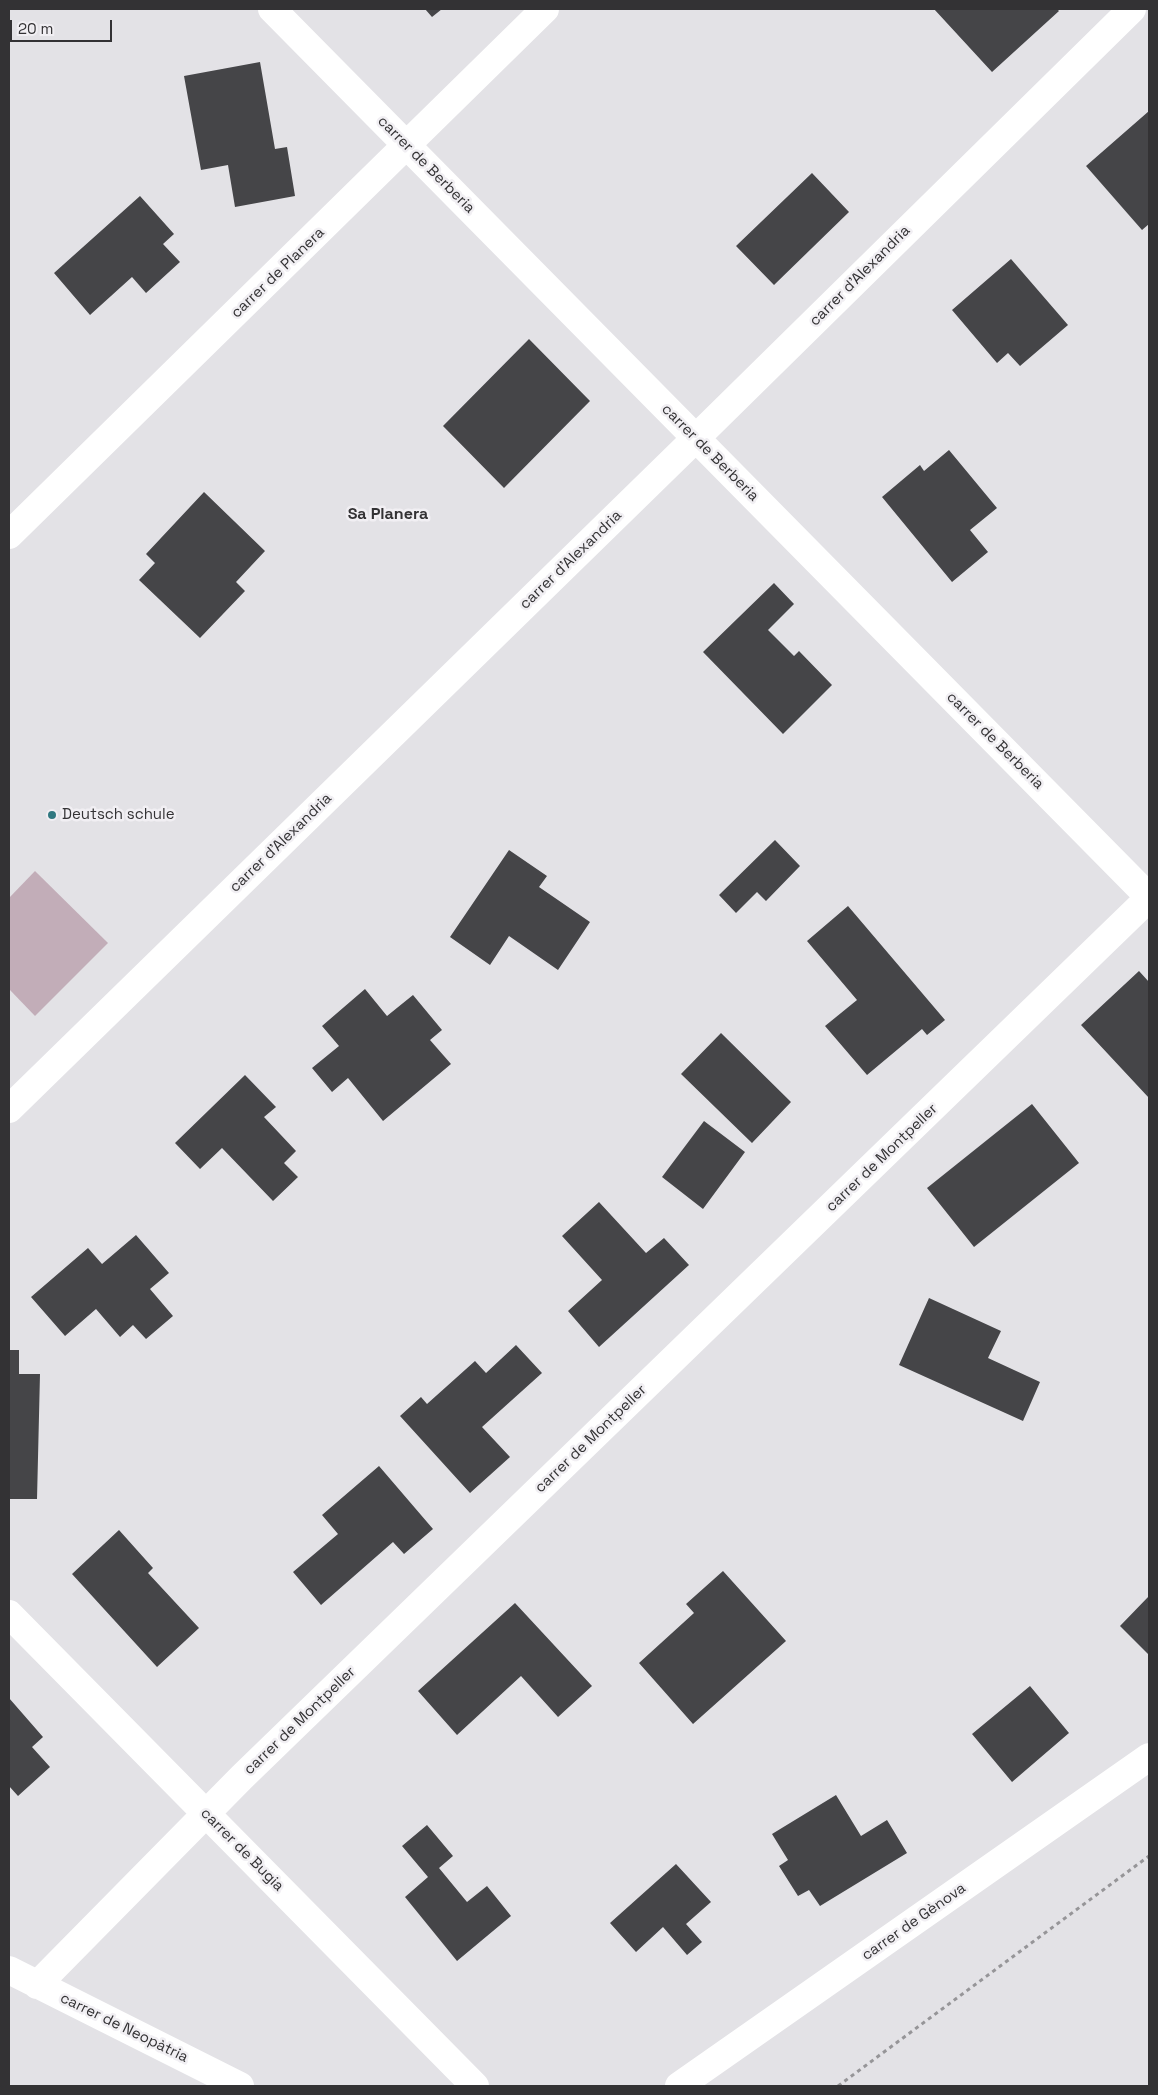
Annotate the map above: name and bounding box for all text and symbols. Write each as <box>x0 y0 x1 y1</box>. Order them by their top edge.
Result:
scale bar <box>12 10 115 42</box>
text: 20 m <box>18 19 53 38</box>
street label: carrer de Berberia <box>374 113 478 217</box>
street label: carrer d'Alexandria <box>806 222 914 330</box>
street label: carrer de Planera <box>228 224 328 322</box>
street label: carrer de Berberia <box>658 401 762 505</box>
district label: Sa Planera <box>348 505 428 525</box>
street label: carrer d'Alexandria <box>516 507 626 613</box>
street label: carrer de Berberia <box>943 689 1047 793</box>
street label: carrer d'Alexandria <box>226 790 336 896</box>
place label: Deutsch schule <box>62 806 175 824</box>
marker: Deutsch schule <box>46 809 58 821</box>
street label: carrer de Montpeller <box>823 1100 941 1216</box>
street label: carrer de Montpeller <box>532 1381 650 1497</box>
street label: carrer de Montpeller <box>241 1663 359 1779</box>
street label: carrer de Bugia <box>197 1805 287 1895</box>
street label: carrer de Gènova <box>859 1879 969 1965</box>
street label: carrer de Neopàtria <box>57 1989 191 2067</box>

